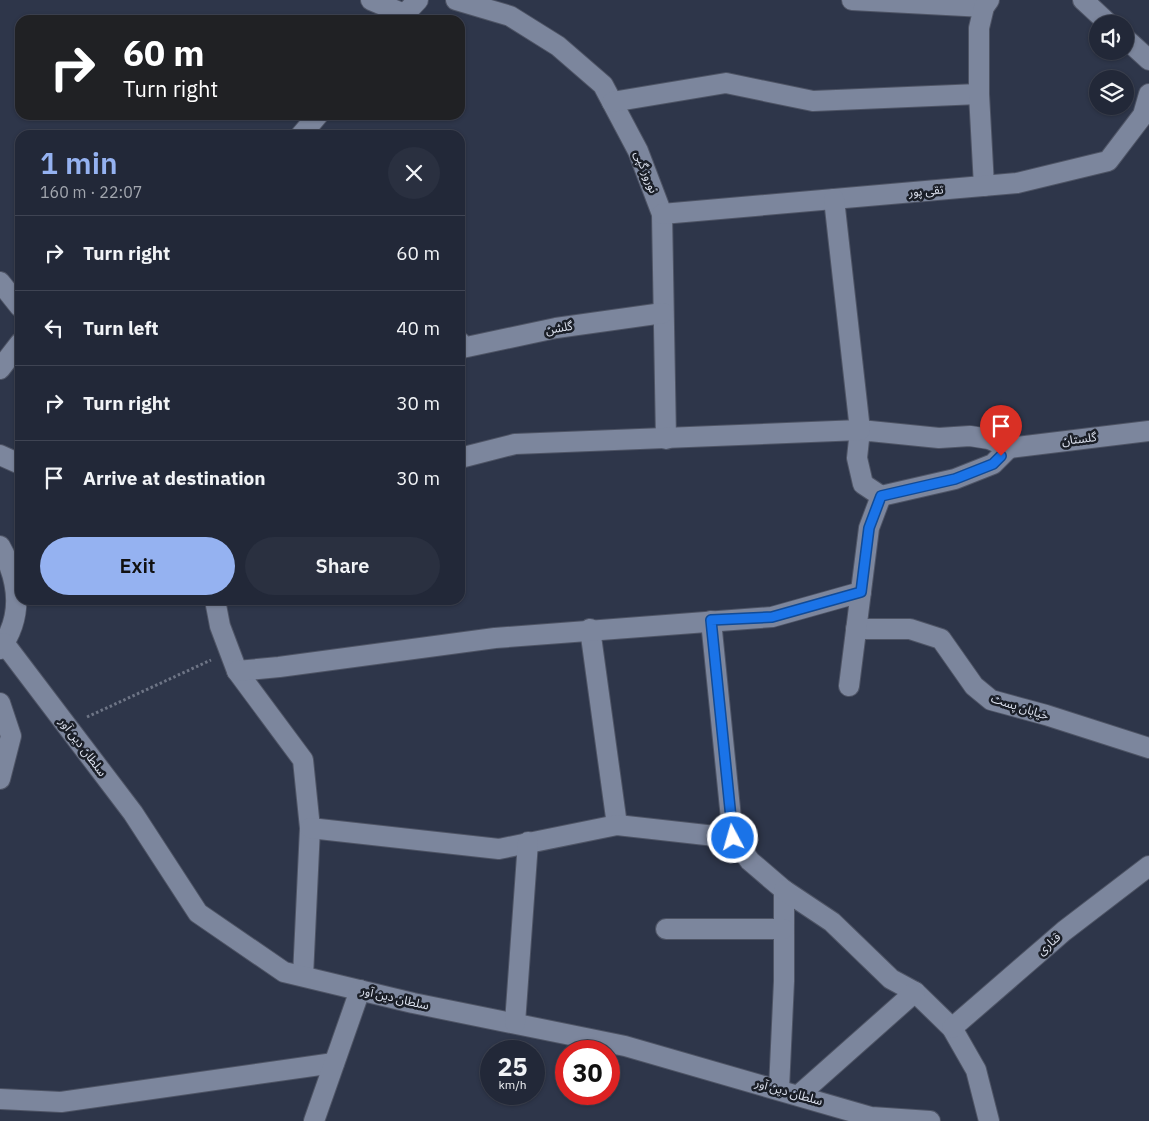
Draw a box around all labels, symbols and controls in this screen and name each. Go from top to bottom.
map controls [1089,15,1134,115]
button: sound [1089,15,1134,60]
text: 60 m [123,30,205,76]
icon: right [40,35,105,100]
button: layers [1089,70,1134,115]
text: Turn right [123,74,218,103]
text: 1 min [40,143,118,182]
button: close [388,147,440,199]
street label: نوروز گپی [630,149,662,196]
street label: تقی پور [907,181,945,201]
text: 160 m · 22:07 [40,182,142,202]
icon: right [40,239,68,267]
text: Turn right [83,241,170,265]
text: 60 m [396,241,440,265]
icon: left [40,314,68,342]
text: Turn left [83,316,159,340]
text: 40 m [396,316,440,340]
street label: گلشن [544,318,575,337]
icon: right [40,389,68,417]
text: Turn right [83,391,170,415]
text: 30 m [396,391,440,415]
pin [980,405,1022,456]
icon: arrive [987,412,1015,440]
street label: گلستان [1061,429,1098,448]
icon: arrive [40,464,68,492]
text: Arrive at destination [83,466,266,490]
text: 30 m [396,466,440,490]
button: Exit [40,537,235,595]
button: Share [245,537,440,595]
street label: خیابان پست [989,690,1051,724]
street label: سلطان دین آور [56,714,110,779]
position arrow [706,811,758,863]
street label: قناری [1034,929,1064,958]
street label: سلطان دین آور [359,982,431,1013]
speed limit sign: 30 [555,1040,620,1105]
text: 25 [497,1050,528,1083]
street label: سلطان دین آور [753,1074,825,1108]
text: km/h [498,1077,527,1092]

